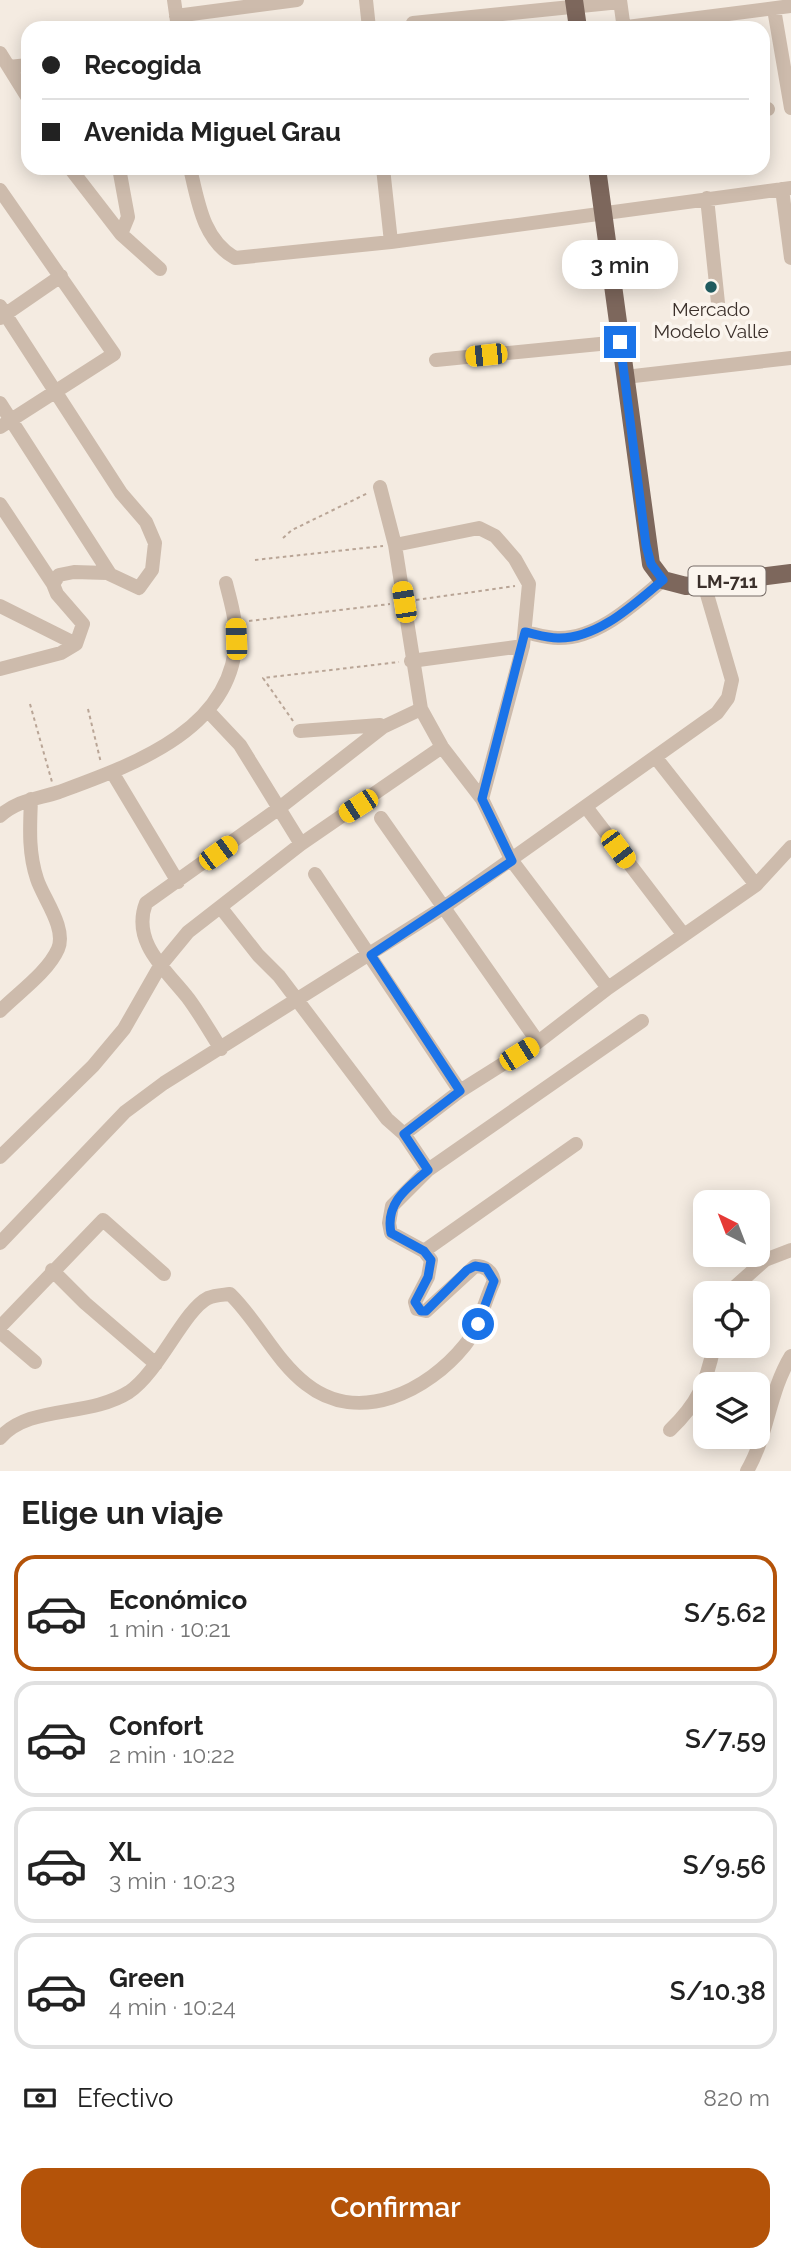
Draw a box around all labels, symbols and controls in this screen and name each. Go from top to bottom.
text: Recogida [84,50,202,80]
text: Avenida Miguel Grau [84,117,341,147]
callout: 3 min [562,240,678,290]
text: 3 min [591,251,649,278]
marker: Mercado Modelo Valle [703,279,719,295]
place label: Mercado Modelo Valle [653,298,769,342]
route end [604,326,636,358]
car [465,342,508,368]
road number: LM-711 [688,566,766,596]
car [391,580,418,624]
car [225,618,248,660]
car [335,786,382,826]
car [597,826,640,872]
car [195,832,242,874]
car [496,1034,543,1074]
north arrow [693,1190,770,1267]
map controls [693,1190,770,1449]
button: locate [693,1281,770,1358]
route start [462,1308,494,1340]
button: layers [693,1372,770,1449]
text: Elige un viaje [21,1494,223,1531]
icon: car [25,1582,88,1645]
text: Económico [109,1585,247,1615]
text: S/5.62 [684,1598,766,1628]
text: 1 min · 10:21 [109,1615,230,1642]
icon: car [25,1708,88,1771]
text: Confort [109,1711,203,1741]
text: S/7.59 [685,1724,766,1754]
text: 2 min · 10:22 [109,1741,235,1768]
icon: car [25,1834,88,1897]
text: XL [109,1837,141,1867]
text: S/9.56 [683,1850,766,1880]
text: 3 min · 10:23 [109,1867,235,1894]
icon: car [25,1960,88,2023]
text: Green [109,1963,185,1993]
text: S/10.38 [670,1976,766,2006]
text: 4 min · 10:24 [109,1993,236,2020]
icon: cash [21,2079,59,2117]
text: Efectivo [77,2083,174,2113]
text: 820 m [703,2084,770,2111]
button: Confirmar [21,2168,770,2248]

